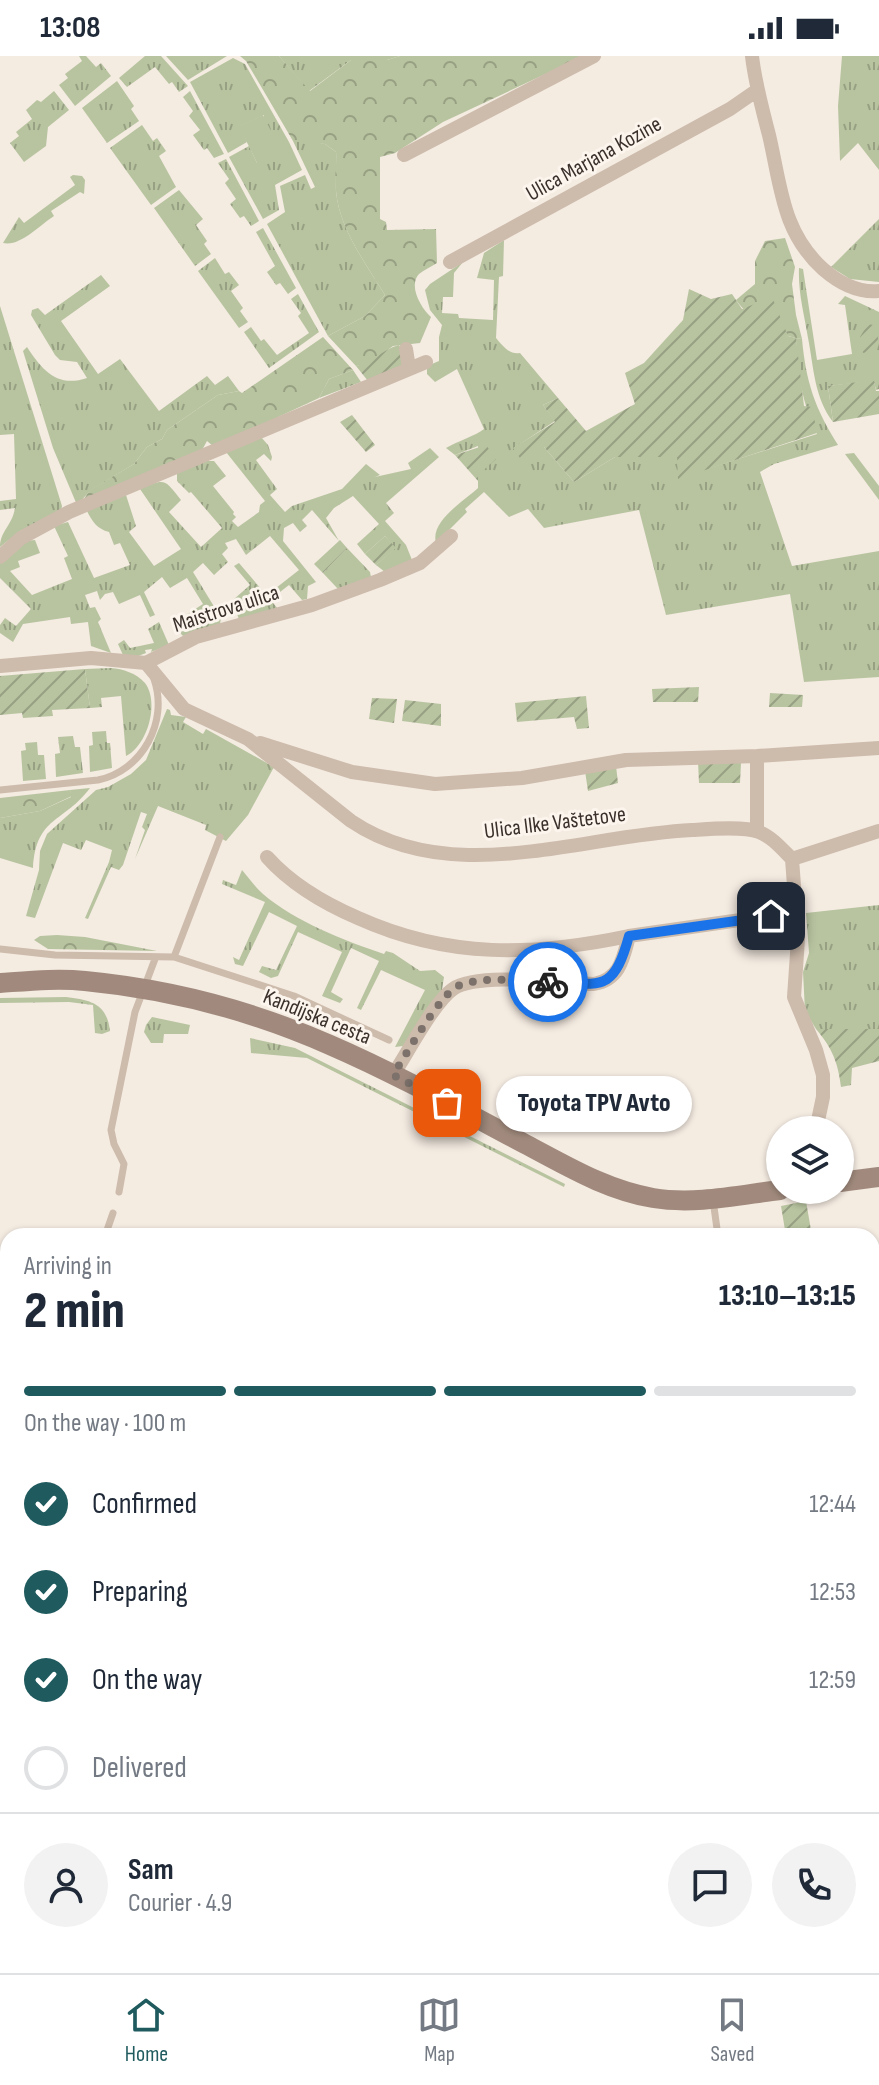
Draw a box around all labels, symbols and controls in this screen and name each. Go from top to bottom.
text: 13:08 [40,10,100,46]
street label: Ulica Marjana Kozine [522,111,666,207]
street label: Maistrova ulica [169,579,283,639]
street label: Ulica Ilke Vaštetove [483,801,627,845]
pin [737,882,805,950]
icon: home [749,894,793,938]
courier [508,942,588,1022]
icon: bike [526,960,570,1004]
street label: Kandijska cesta [259,983,375,1051]
pin [413,1069,481,1137]
callout: Toyota TPV Avto [495,1075,691,1131]
icon: bag [425,1081,469,1125]
text: Toyota TPV Avto [517,1088,671,1119]
map controls [766,1116,854,1204]
button: layers [766,1116,854,1204]
text: Arriving in [24,1251,112,1282]
text: 13:10–13:15 [719,1278,856,1314]
text: 2 min [24,1280,125,1343]
text: On the way · 100 m [24,1408,186,1439]
icon: check [24,1482,68,1526]
text: Confirmed [92,1486,197,1522]
text: 12:44 [809,1489,856,1520]
icon: check [24,1570,68,1614]
text: Preparing [92,1574,188,1610]
text: 12:53 [810,1577,856,1608]
icon: check [24,1658,68,1702]
text: On the way [92,1662,202,1698]
text: 12:59 [809,1665,856,1696]
text: Delivered [92,1750,187,1786]
button: person [24,1843,108,1927]
button: chat [668,1843,752,1927]
button: phone [772,1843,856,1927]
text: Sam [128,1852,174,1888]
text: Courier · 4.9 [128,1888,232,1919]
tab: Home [124,1993,168,2068]
tab: Map [417,1993,461,2068]
tab: Saved [710,1993,755,2068]

